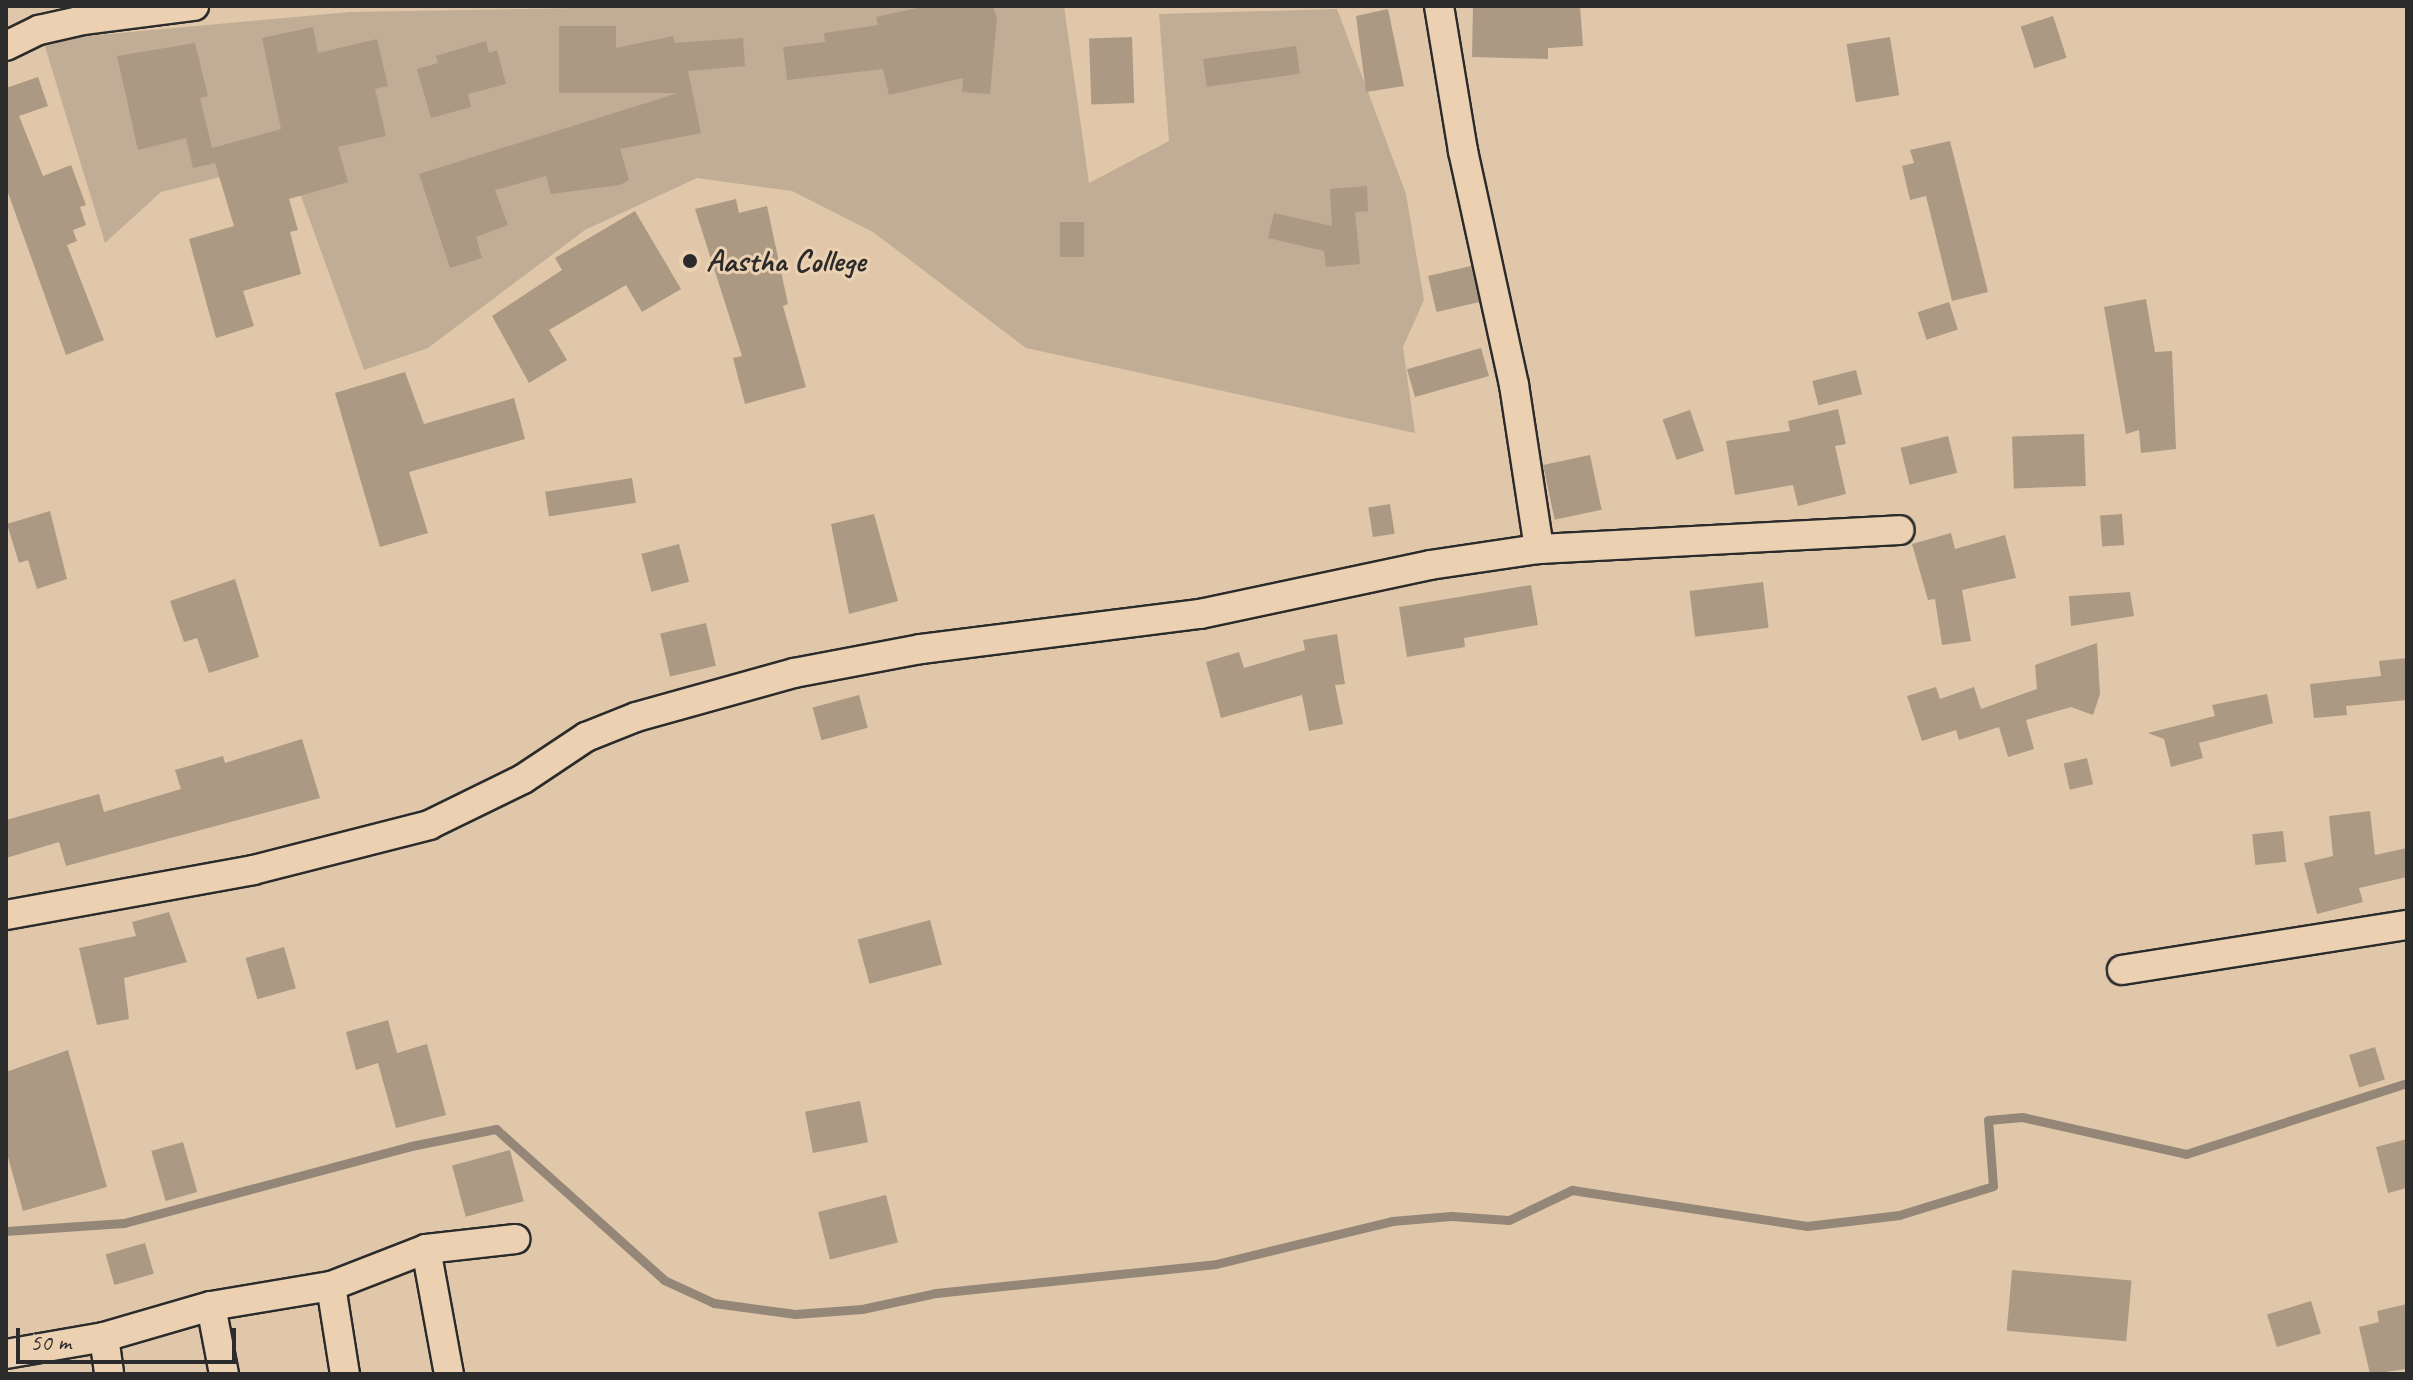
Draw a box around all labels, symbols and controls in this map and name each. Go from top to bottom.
place label: Aastha College [706,242,865,280]
marker: Aastha College [681,252,699,270]
scale bar [20,1312,240,1362]
text: 50 m [30,1327,71,1357]

